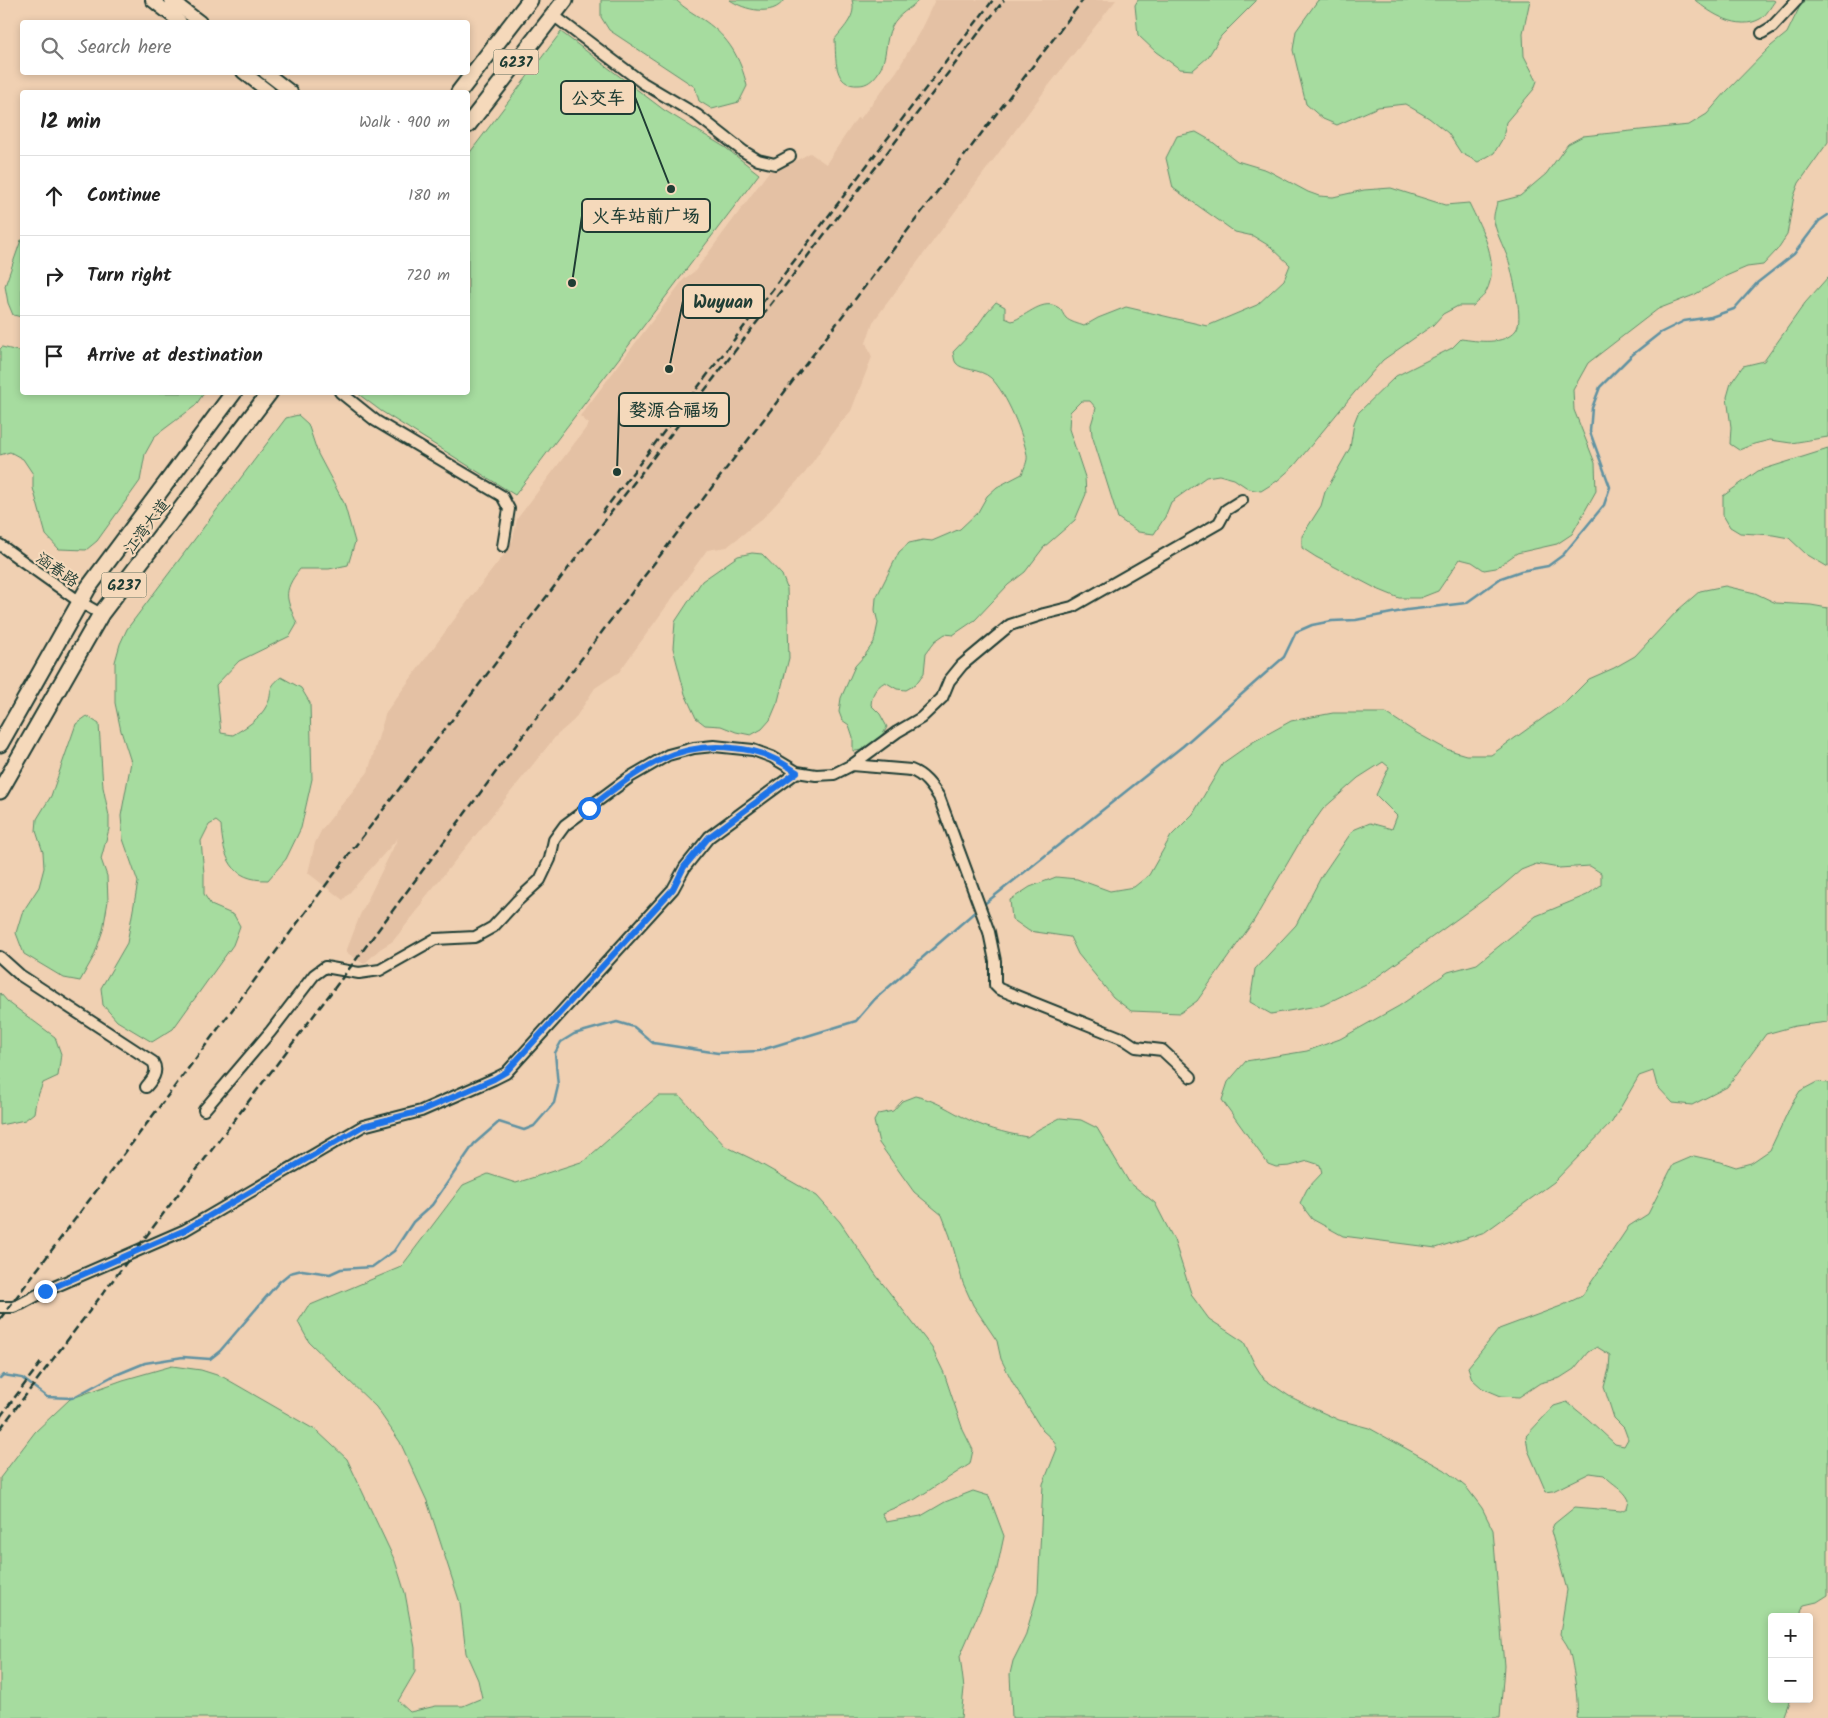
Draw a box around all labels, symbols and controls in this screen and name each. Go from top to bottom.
search box [20,20,470,75]
text: Search here [78,33,172,63]
icon: search [38,34,66,62]
road number: G237 [494,50,538,74]
callout: 公交车 [561,81,635,114]
text: 公交车 [571,85,625,114]
text: 12 min [40,106,101,139]
text: Walk · 900 m [359,110,450,135]
text: Continue [87,181,160,211]
icon: ahead [40,182,68,210]
text: 180 m [408,183,450,208]
callout: 火车站前广场 [582,199,710,232]
text: 火车站前广场 [592,203,700,232]
text: Turn right [87,261,172,291]
icon: right [40,262,68,290]
text: 720 m [406,263,450,288]
callout: Wuyuan [683,285,764,318]
text: Wuyuan [693,289,753,318]
text: Arrive at destination [87,341,263,371]
icon: arrive [40,342,68,370]
callout: 婺源合福场 [619,393,729,426]
text: 婺源合福场 [629,397,719,426]
street label: 江湾大道 [118,494,176,560]
street label: 涵春路 [30,546,84,594]
road number: G237 [102,572,146,598]
route start [578,797,601,820]
route end [34,1280,57,1303]
map controls [1768,1613,1813,1703]
button: + [1768,1613,1813,1658]
button: − [1768,1658,1813,1703]

